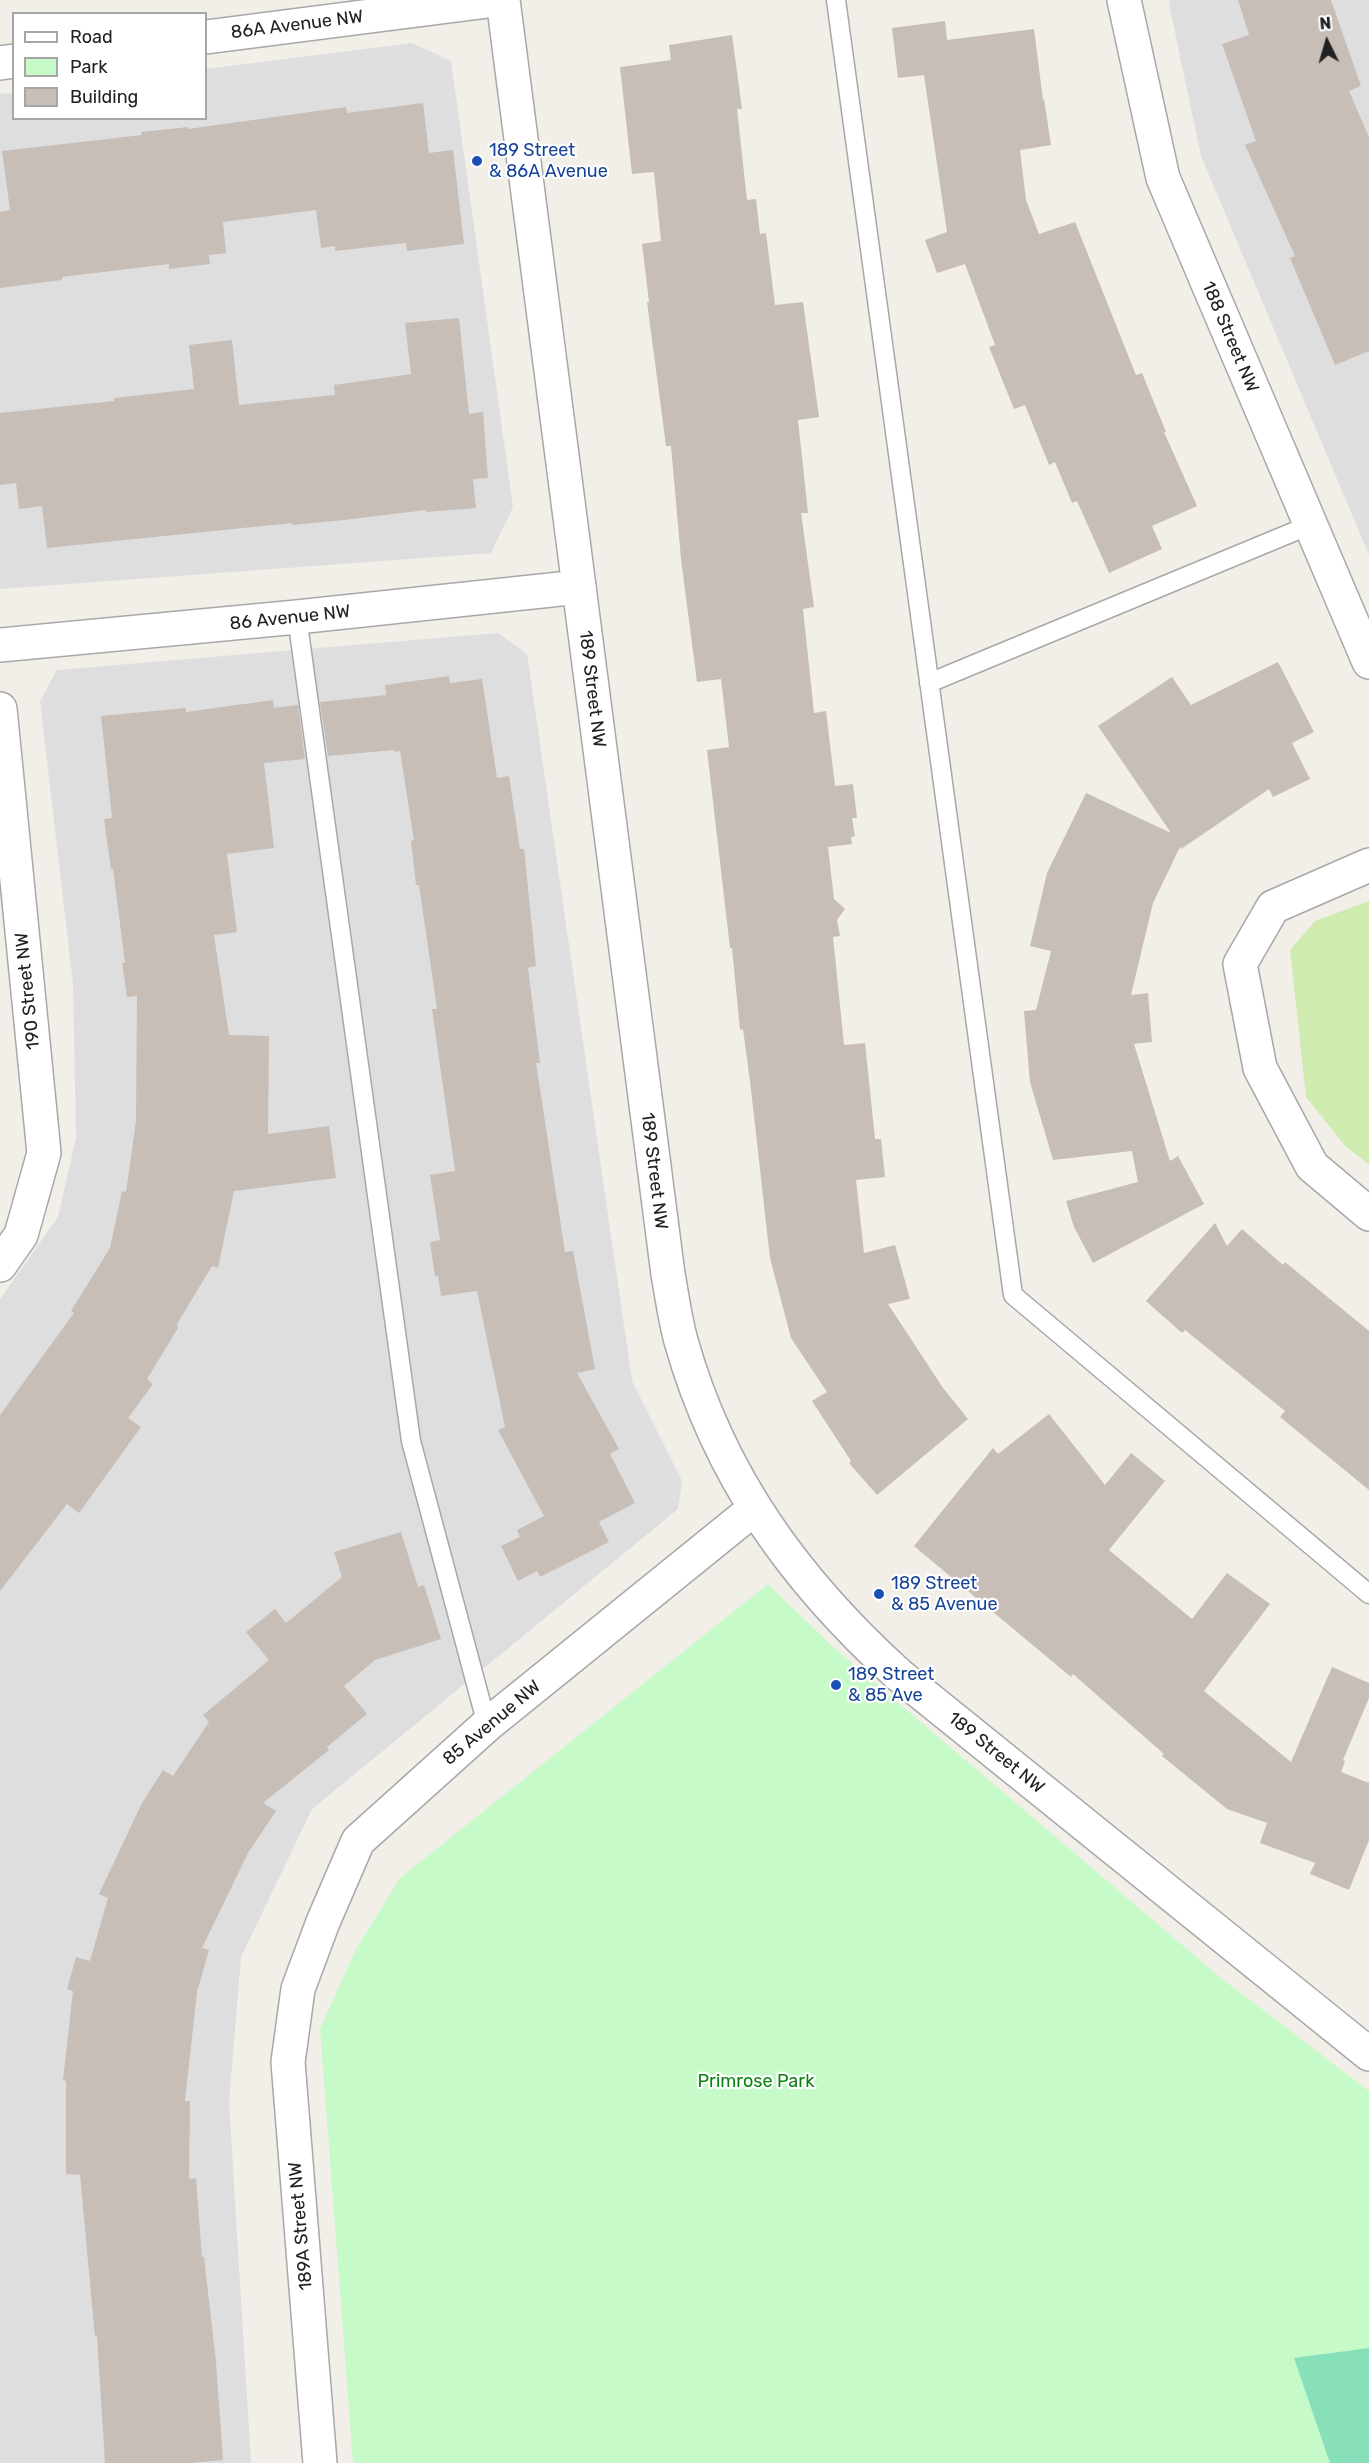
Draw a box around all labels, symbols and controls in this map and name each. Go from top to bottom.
street label: 86A Avenue NW [230,6,364,44]
legend [12,12,207,120]
north arrow [1297,12,1357,72]
text: N [1319,14,1332,34]
text: Road [70,26,113,48]
text: Park [70,56,107,78]
text: Building [70,86,138,108]
place label: 189 Street & 86A Avenue [489,140,608,182]
marker: 189 Street & 86A Avenue [470,154,484,168]
street label: 188 Street NW [1197,278,1263,396]
street label: 86 Avenue NW [229,601,351,635]
street label: 189 Street NW [574,629,610,749]
street label: 190 Street NW [11,931,45,1051]
street label: 189 Street NW [636,1111,672,1231]
place label: 189 Street & 85 Avenue [891,1573,997,1616]
marker: 189 Street & 85 Avenue [872,1587,886,1601]
place label: 189 Street & 85 Ave [848,1664,934,1706]
street label: 85 Avenue NW [439,1676,545,1770]
marker: 189 Street & 85 Ave [829,1678,843,1692]
street label: 189 Street NW [944,1708,1048,1798]
park label: Primrose Park [698,2071,814,2093]
street label: 189A Street NW [285,2161,317,2291]

